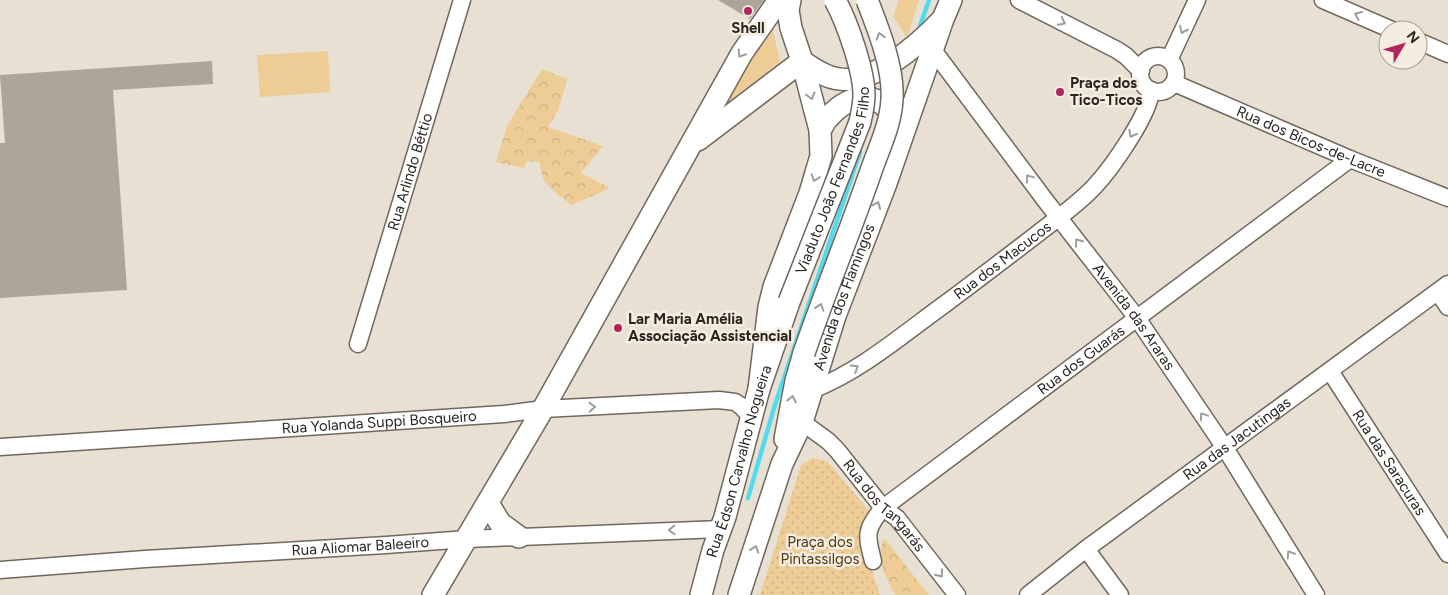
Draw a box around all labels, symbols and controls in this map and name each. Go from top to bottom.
marker: Shell [742,5,754,17]
one-way arrow [1354,11,1363,22]
one-way arrow [1057,16,1066,26]
place label: Shell [731,19,765,37]
north arrow [1378,20,1428,70]
one-way arrow [1178,25,1189,34]
text: N [1403,28,1423,47]
one-way arrow [875,32,885,41]
one-way arrow [738,49,748,58]
place label: Praça dos Tico-Ticos [1070,74,1142,109]
street label: Viaduto João Fernandes Filho [792,86,873,277]
marker: Praça dos Tico-Ticos [1054,86,1066,98]
one-way arrow [805,91,816,100]
street label: Rua dos Bicos-de-Lacre [1234,102,1388,181]
street label: Rua Arlindo Béttio [384,111,436,233]
one-way arrow [1128,129,1138,138]
one-way arrow [811,173,821,181]
one-way arrow [1026,175,1035,184]
one-way arrow [871,201,882,210]
street label: Rua dos Macucos [950,218,1055,303]
street label: Avenida dos Flamingos [810,222,878,373]
one-way arrow [1075,238,1084,248]
street label: Avenida das Araras [1089,260,1179,374]
one-way arrow [814,303,824,312]
place label: Lar Maria Amélia Associação Assistencial [628,310,792,345]
marker: Lar Maria Amélia Associação Assistencial [612,322,624,334]
street label: Rua dos Guarás [1034,322,1128,398]
street label: Rua Édson Carvalho Nogueira [702,363,776,559]
one-way arrow [849,365,859,374]
street label: Rua das Jacutingas [1179,393,1294,484]
one-way arrow [787,394,797,403]
one-way arrow [588,401,596,412]
street label: Rua das Saracuras [1348,406,1430,519]
street label: Rua Yolanda Suppi Bosqueiro [281,407,478,438]
one-way arrow [1200,412,1210,421]
street label: Rua dos Tangarás [839,456,929,555]
one-way arrow [668,525,676,536]
street label: Rua Aliomar Baleeiro [291,533,430,559]
park label: Praça dos Pintassilgos [780,533,860,568]
one-way arrow [749,545,759,554]
one-way arrow [1287,550,1297,559]
one-way arrow [935,568,944,577]

